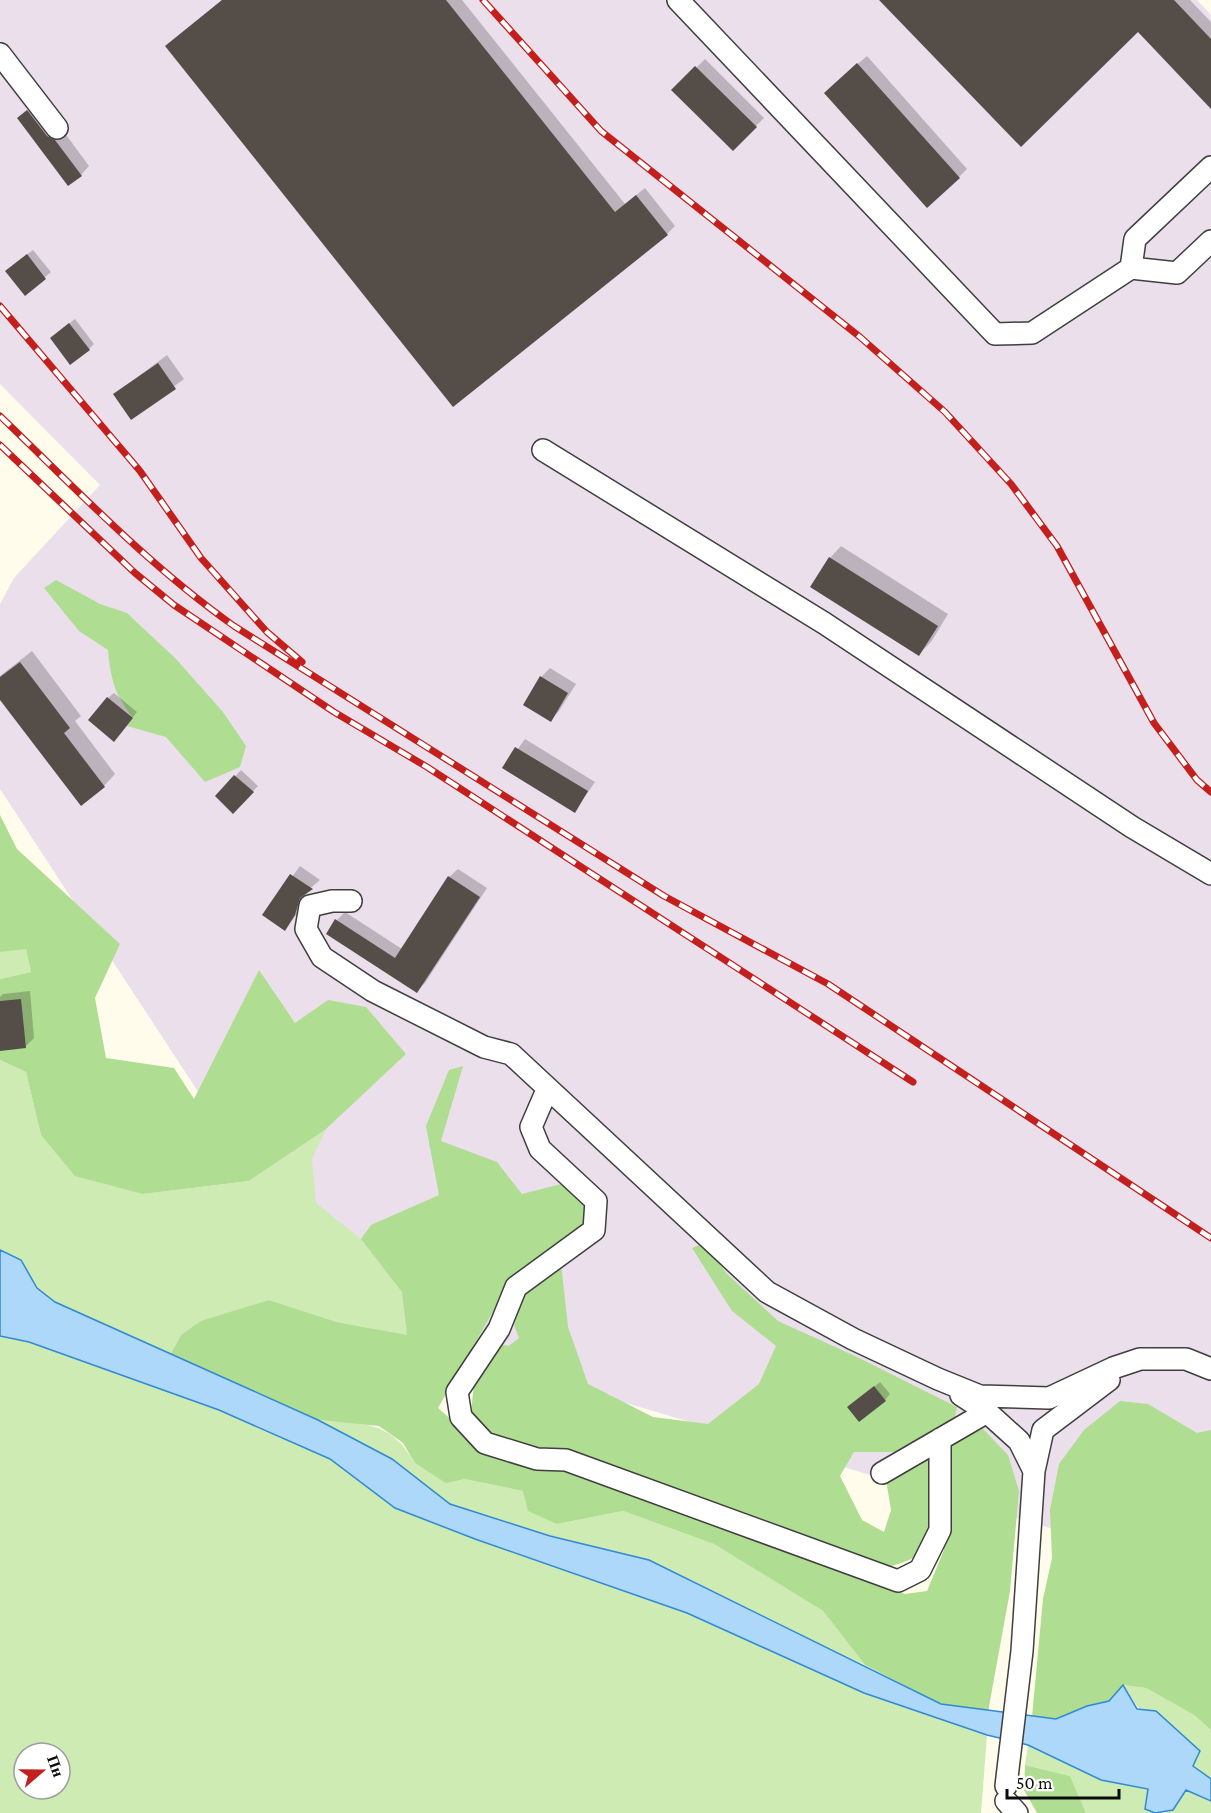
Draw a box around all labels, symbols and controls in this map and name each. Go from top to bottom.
north arrow [12,1741,72,1801]
text: Пн [44,1753,67,1779]
scale bar [1007,1762,1120,1800]
text: 50 m [1016,1773,1053,1793]

